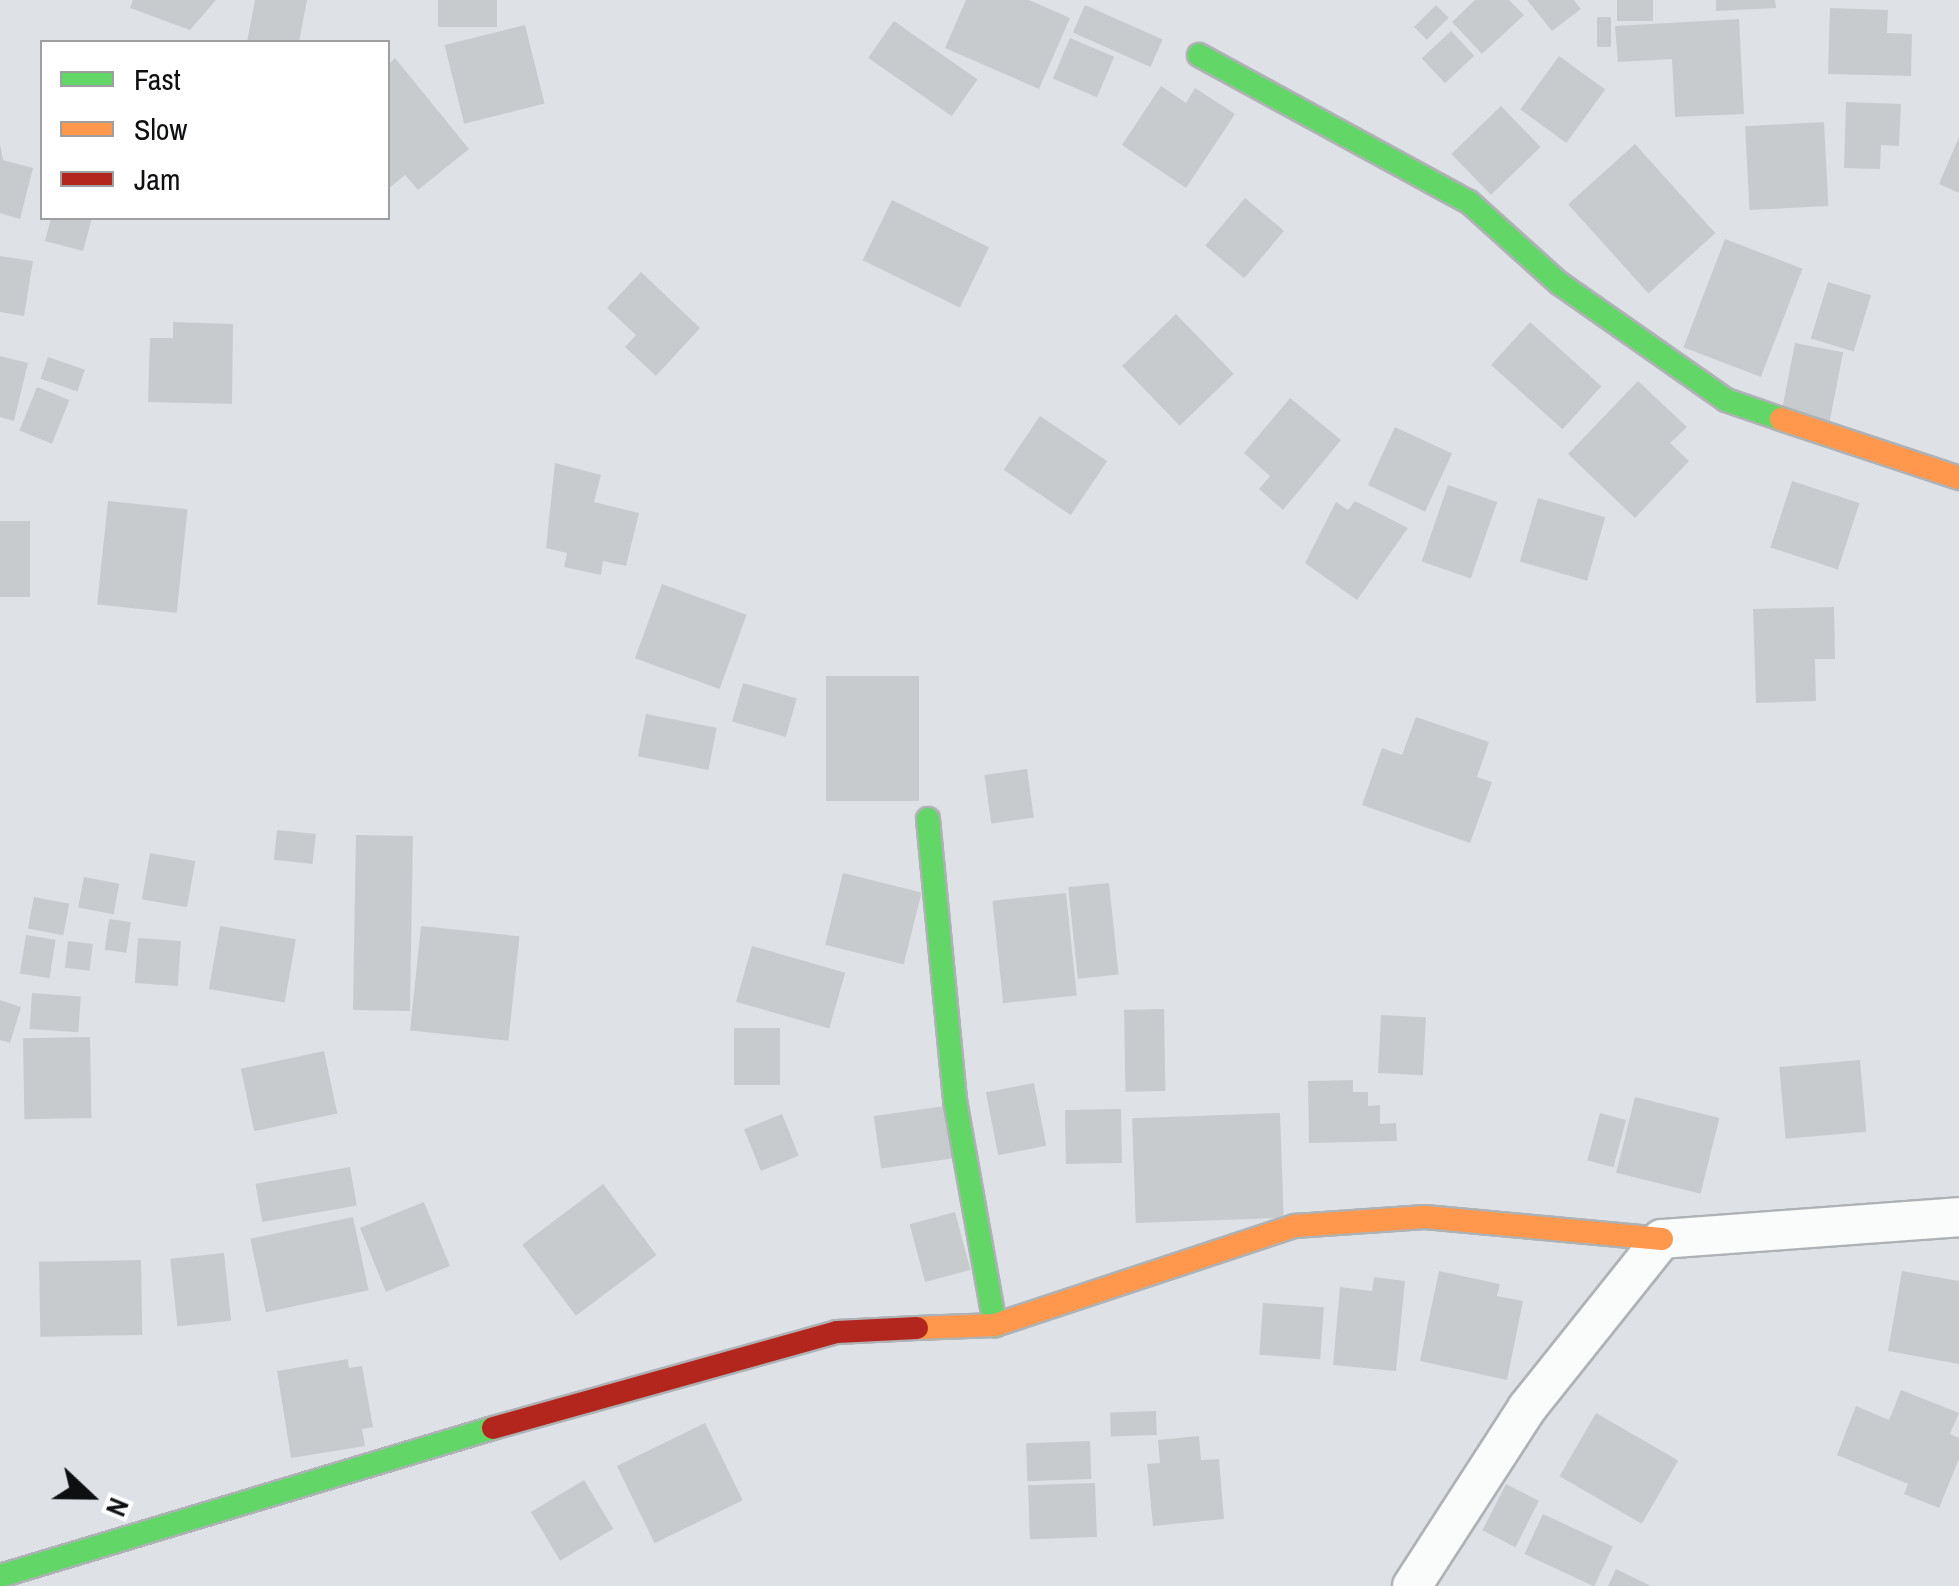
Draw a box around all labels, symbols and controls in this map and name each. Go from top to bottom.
legend [40,40,390,220]
text: Fast [134,59,181,99]
text: Slow [134,109,187,149]
text: Jam [134,159,180,199]
north arrow [40,1446,140,1546]
text: N [97,1492,139,1522]

